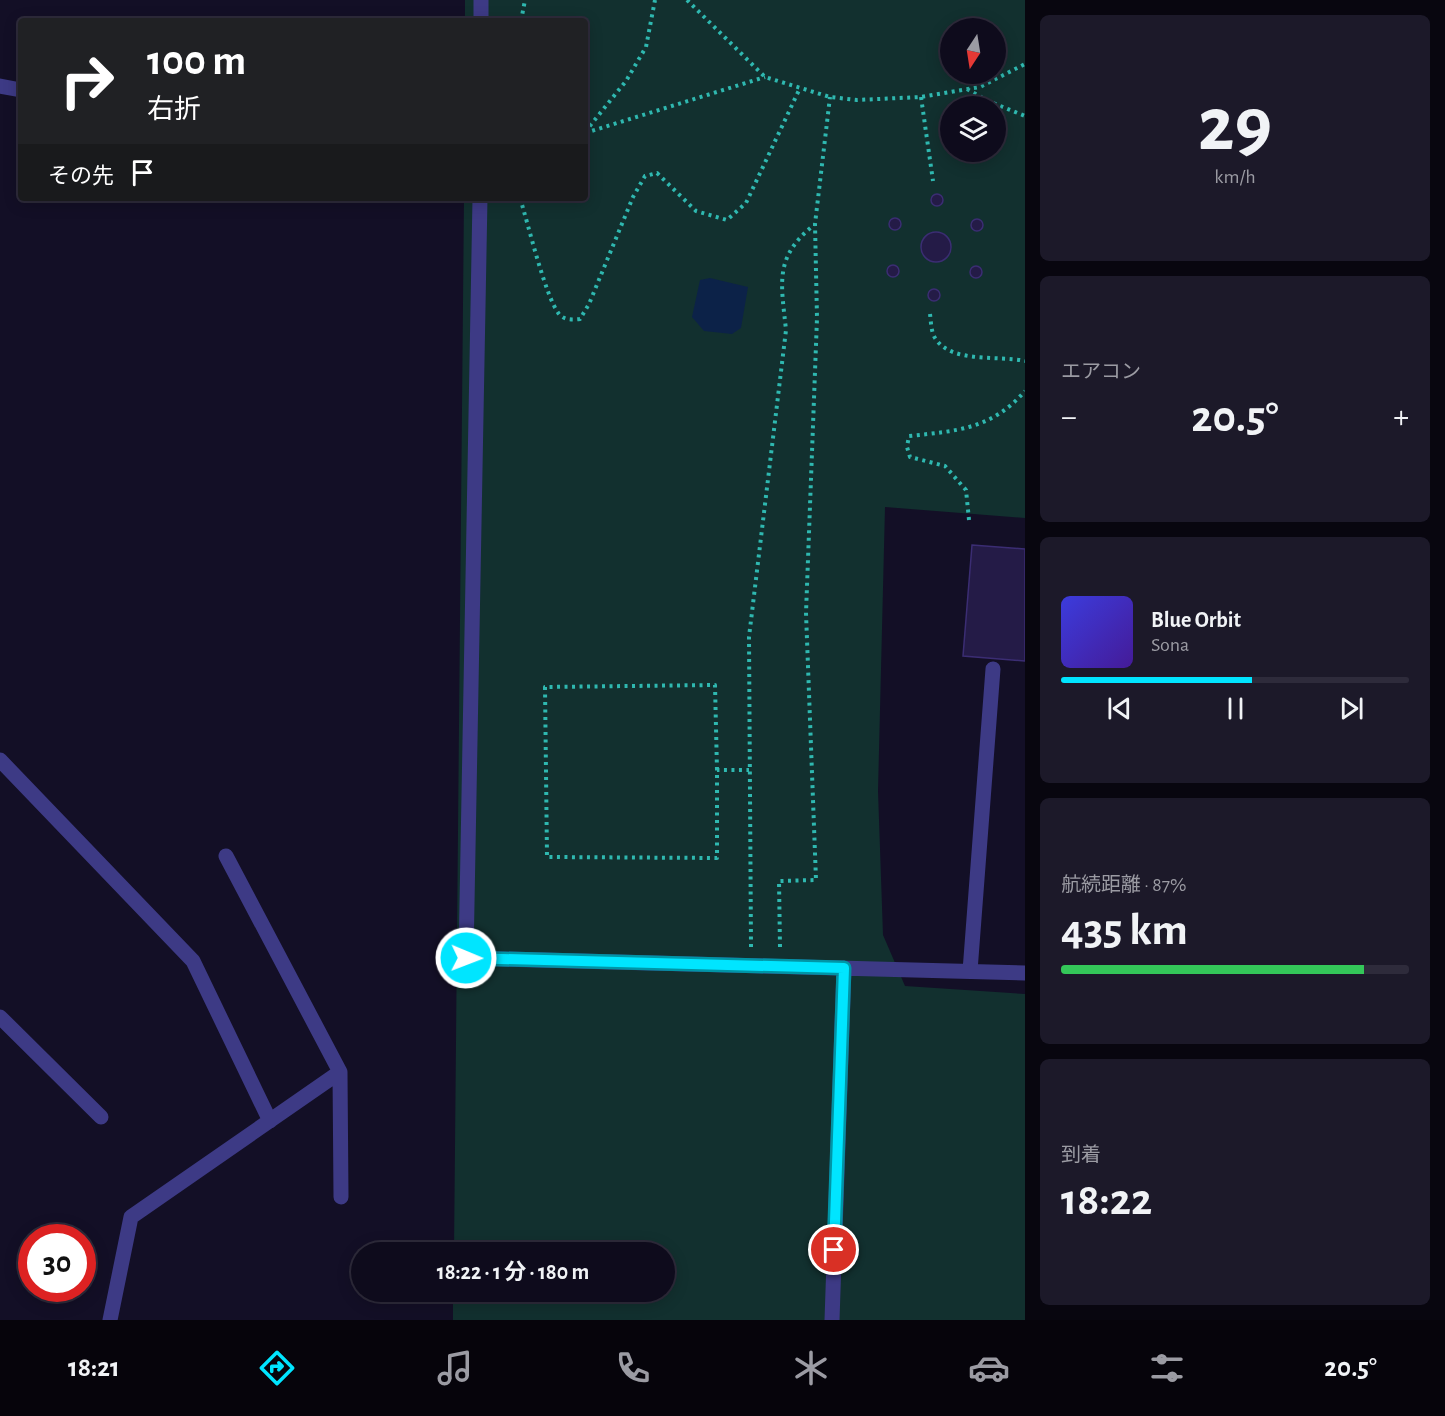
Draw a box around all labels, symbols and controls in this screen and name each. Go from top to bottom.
north arrow [940,18,1006,84]
map controls [940,18,1006,162]
text: 100 m [147,40,246,82]
icon: right [48,42,126,120]
text: 29 [1198,87,1272,165]
text: 右折 [147,96,201,123]
button: layers [940,96,1006,162]
icon: arrive [126,156,159,189]
text: その先 [48,165,114,187]
text: km/h [1214,167,1256,187]
text: エアコン [1061,362,1141,382]
text: 20.5° [1191,395,1279,440]
text: − [1061,401,1077,434]
text: + [1393,401,1409,434]
text: Blue Orbit [1151,609,1241,631]
text: Sona [1151,635,1189,655]
icon: previous [1103,692,1136,725]
icon: pause [1219,692,1252,725]
icon: next [1335,692,1368,725]
text: 航続距離 · 87% [1061,875,1186,895]
text: 435 km [1061,908,1188,953]
position arrow [434,926,498,990]
text: 到着 [1061,1145,1101,1165]
text: 18:22 [1061,1178,1152,1223]
speed limit sign: 30 [18,1224,96,1302]
pin [808,1224,859,1275]
icon: arrive [817,1233,850,1266]
text: 18:22 · 1 分 · 180 m [437,1261,589,1283]
icon: directions [256,1347,298,1389]
icon: music [434,1347,476,1389]
icon: phone [612,1347,654,1389]
icon: climate [790,1347,832,1389]
icon: car [968,1347,1010,1389]
icon: filters [1146,1347,1188,1389]
text: 18:21 [68,1354,120,1381]
text: 20.5° [1324,1354,1377,1381]

